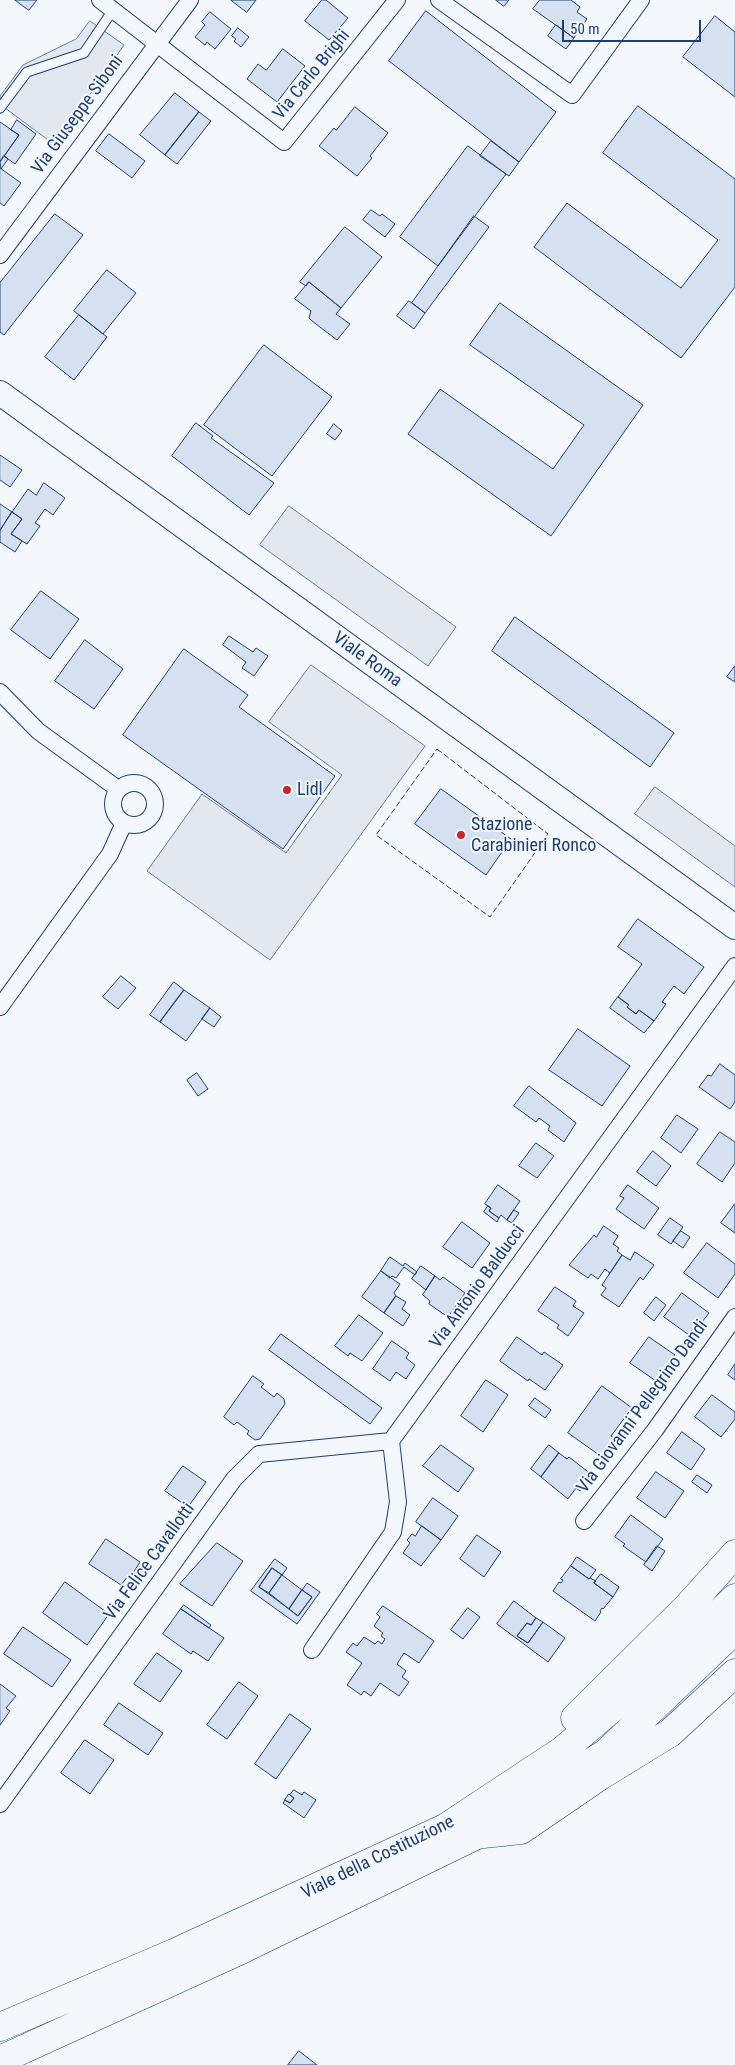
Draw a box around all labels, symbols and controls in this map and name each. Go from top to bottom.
scale bar [565,10,704,42]
text: 50 m [570,20,600,38]
street label: Via Carlo Brighi [269,26,355,124]
street label: Via Giuseppe Siboni [28,51,128,179]
street label: Viale Roma [328,628,406,692]
place label: Lidl [297,779,323,801]
marker: Lidl [281,784,293,796]
place label: Stazione Carabinieri Ronco [471,814,596,856]
marker: Stazione Carabinieri Ronco [455,829,467,841]
street label: Via Antonio Balducci [426,1221,530,1353]
street label: Via Giovanni Pellegrino Dandi [573,1316,713,1498]
street label: Via Felice Cavallotti [100,1499,200,1625]
street label: Viale della Costituzione [298,1812,458,1904]

